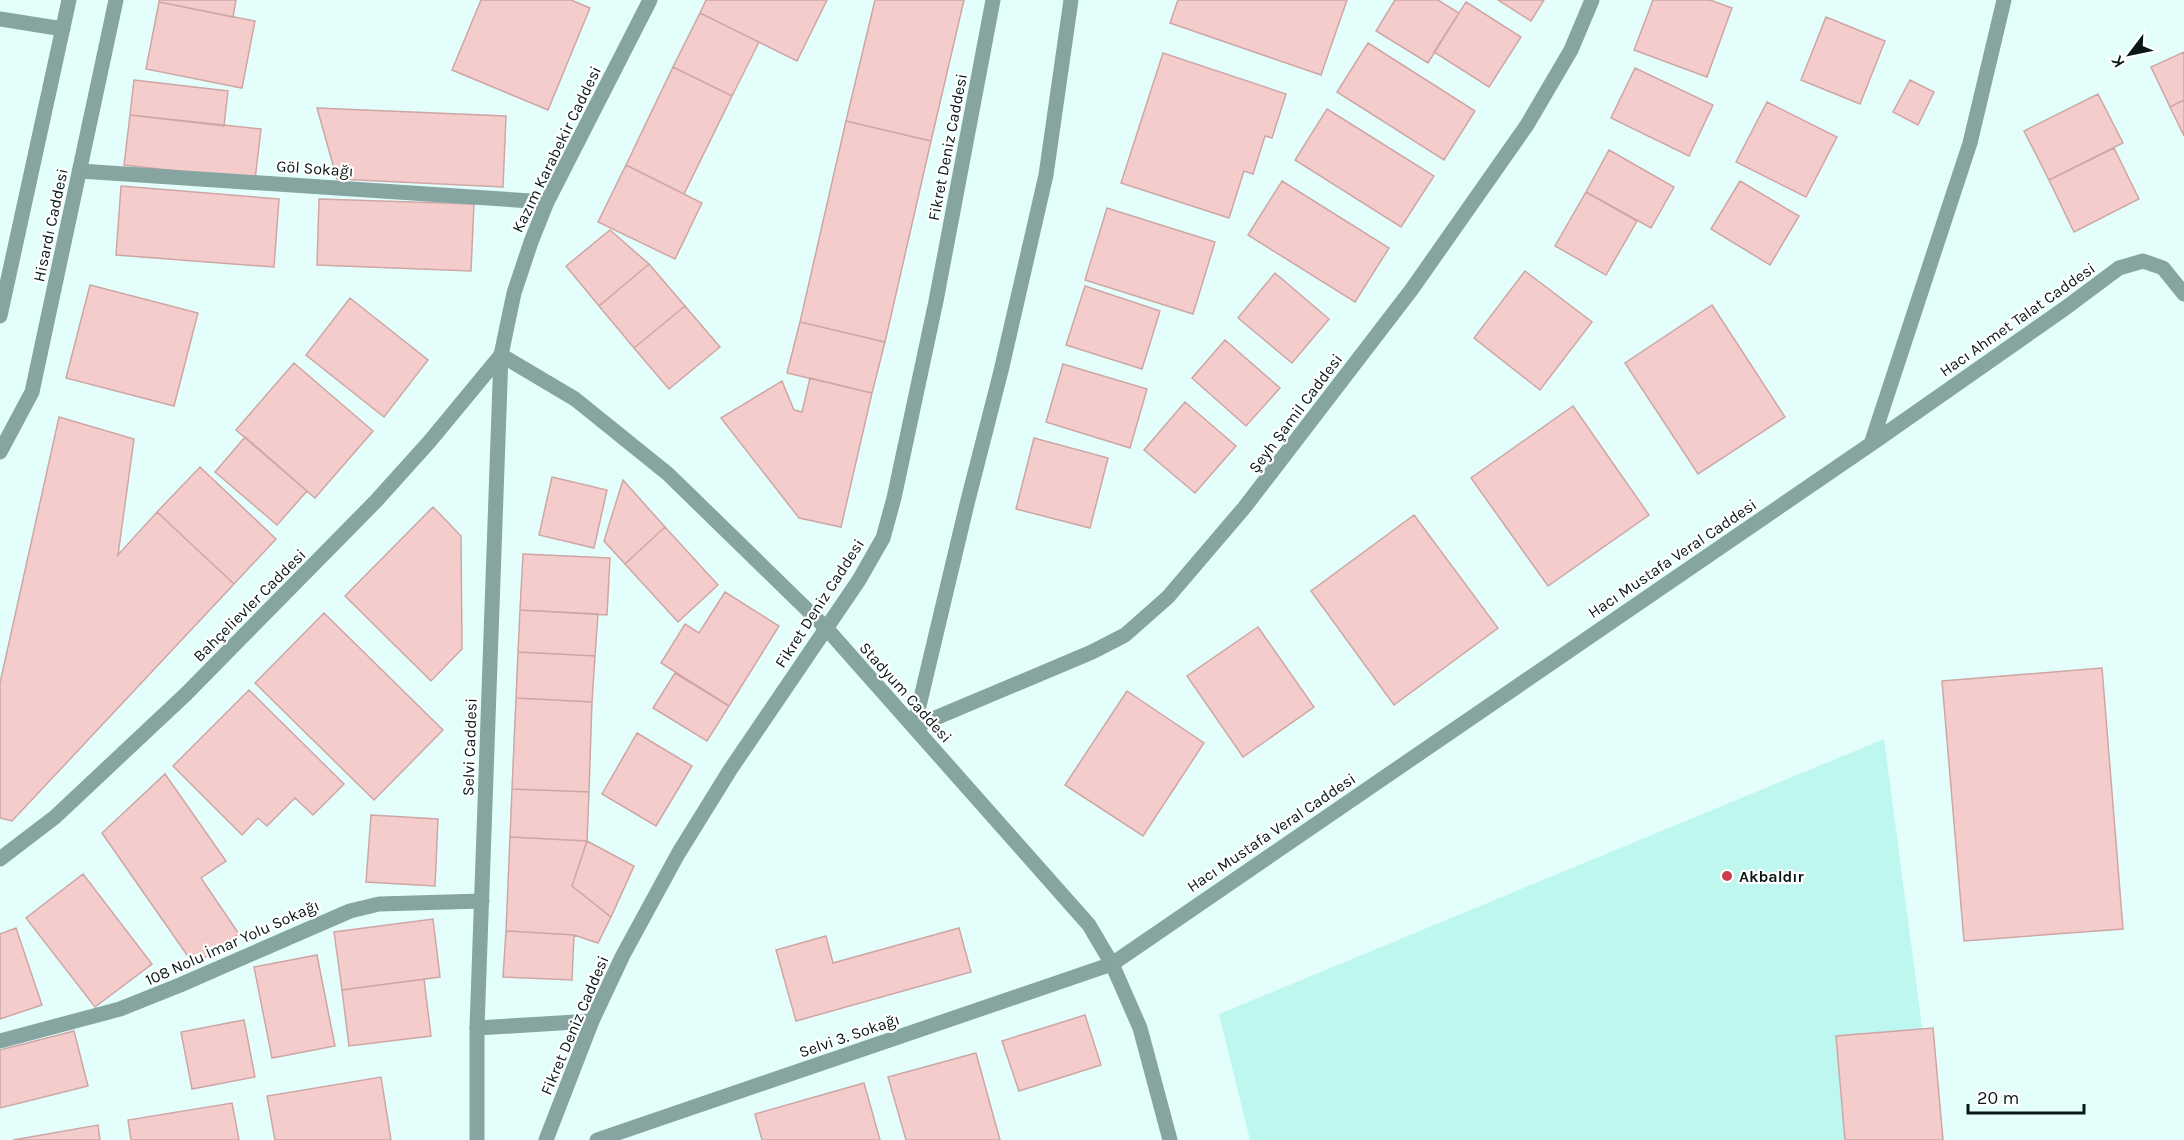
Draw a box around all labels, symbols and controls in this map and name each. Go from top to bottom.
north arrow [2100,24,2160,84]
text: K [2107,52,2129,71]
street label: Kazım Karabekir Caddesi [508,63,605,236]
street label: Fikret Deniz Caddesi [924,72,971,222]
street label: Göl Sokağı [276,156,354,181]
street label: Hisardı Caddesi [29,167,72,284]
street label: Hacı Ahmet Talat Caddesi [1936,258,2099,380]
street label: Şeyh Şamil Caddesi [1244,350,1346,477]
street label: Hacı Mustafa Veral Caddesi [1584,495,1760,622]
street label: Fikret Deniz Caddesi [771,535,868,671]
street label: Bahçelievler Caddesi [189,545,310,666]
street label: Stadyum Caddesi [855,638,956,747]
street label: Selvi Caddesi [458,698,481,796]
street label: Hacı Mustafa Veral Caddesi [1183,769,1359,896]
place label: Akbaldır [1739,867,1805,886]
marker: Akbaldır [1720,869,1734,883]
street label: 108 Nolu İmar Yolu Sokağı [142,895,322,989]
street label: Fikret Deniz Caddesi [536,953,612,1098]
street label: Selvi 3. Sokağı [796,1009,902,1062]
scale bar [1968,1077,2084,1115]
text: 20 m [1977,1087,2019,1109]

